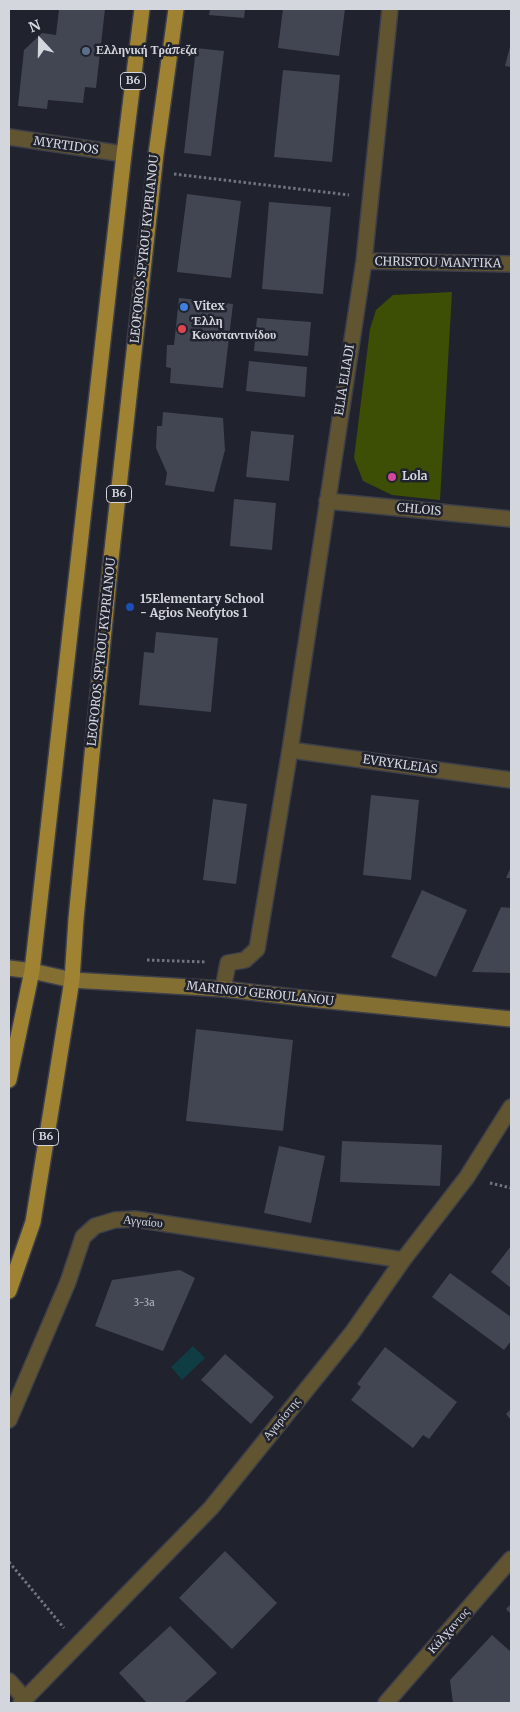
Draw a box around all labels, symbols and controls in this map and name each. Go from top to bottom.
north arrow [15,15,65,65]
text: N [26,16,43,36]
place label: Ελληνική Τράπεζα [96,44,197,58]
marker: Ελληνική Τράπεζα [80,45,92,57]
road number: B6 [120,72,146,90]
street label: MYRTIDOS [32,134,100,158]
street label: LEOFOROS SPYROU KYPRIANOU [128,154,162,344]
street label: CHRISTOU MANTIKA [375,255,501,271]
place label: Vitex [194,300,225,314]
marker: Vitex [178,301,190,313]
place label: Έλλη Κωνσταντινίδου [192,315,276,343]
marker: Έλλη Κωνσταντινίδου [176,323,188,335]
street label: ELIA ELIADI [332,343,358,417]
place label: Lola [402,470,427,484]
marker: Lola [386,471,398,483]
road number: B6 [106,486,132,502]
street label: CHLOIS [396,501,442,519]
street label: LEOFOROS SPYROU KYPRIANOU [85,557,119,747]
place label: 15Elementary School - Agios Neofytos 1 [140,593,264,621]
marker: 15Elementary School - Agios Neofytos 1 [124,601,136,613]
street label: EVRYKLEIAS [362,753,438,777]
street label: MARINOU GEROULANOU [186,979,334,1009]
road number: B6 [34,1128,58,1146]
street label: Αγγαίου [122,1213,164,1231]
house number: 3-3a [133,1297,155,1309]
street label: Αγαρίστης [260,1395,304,1443]
street label: Κάλχαντος [425,1605,473,1657]

